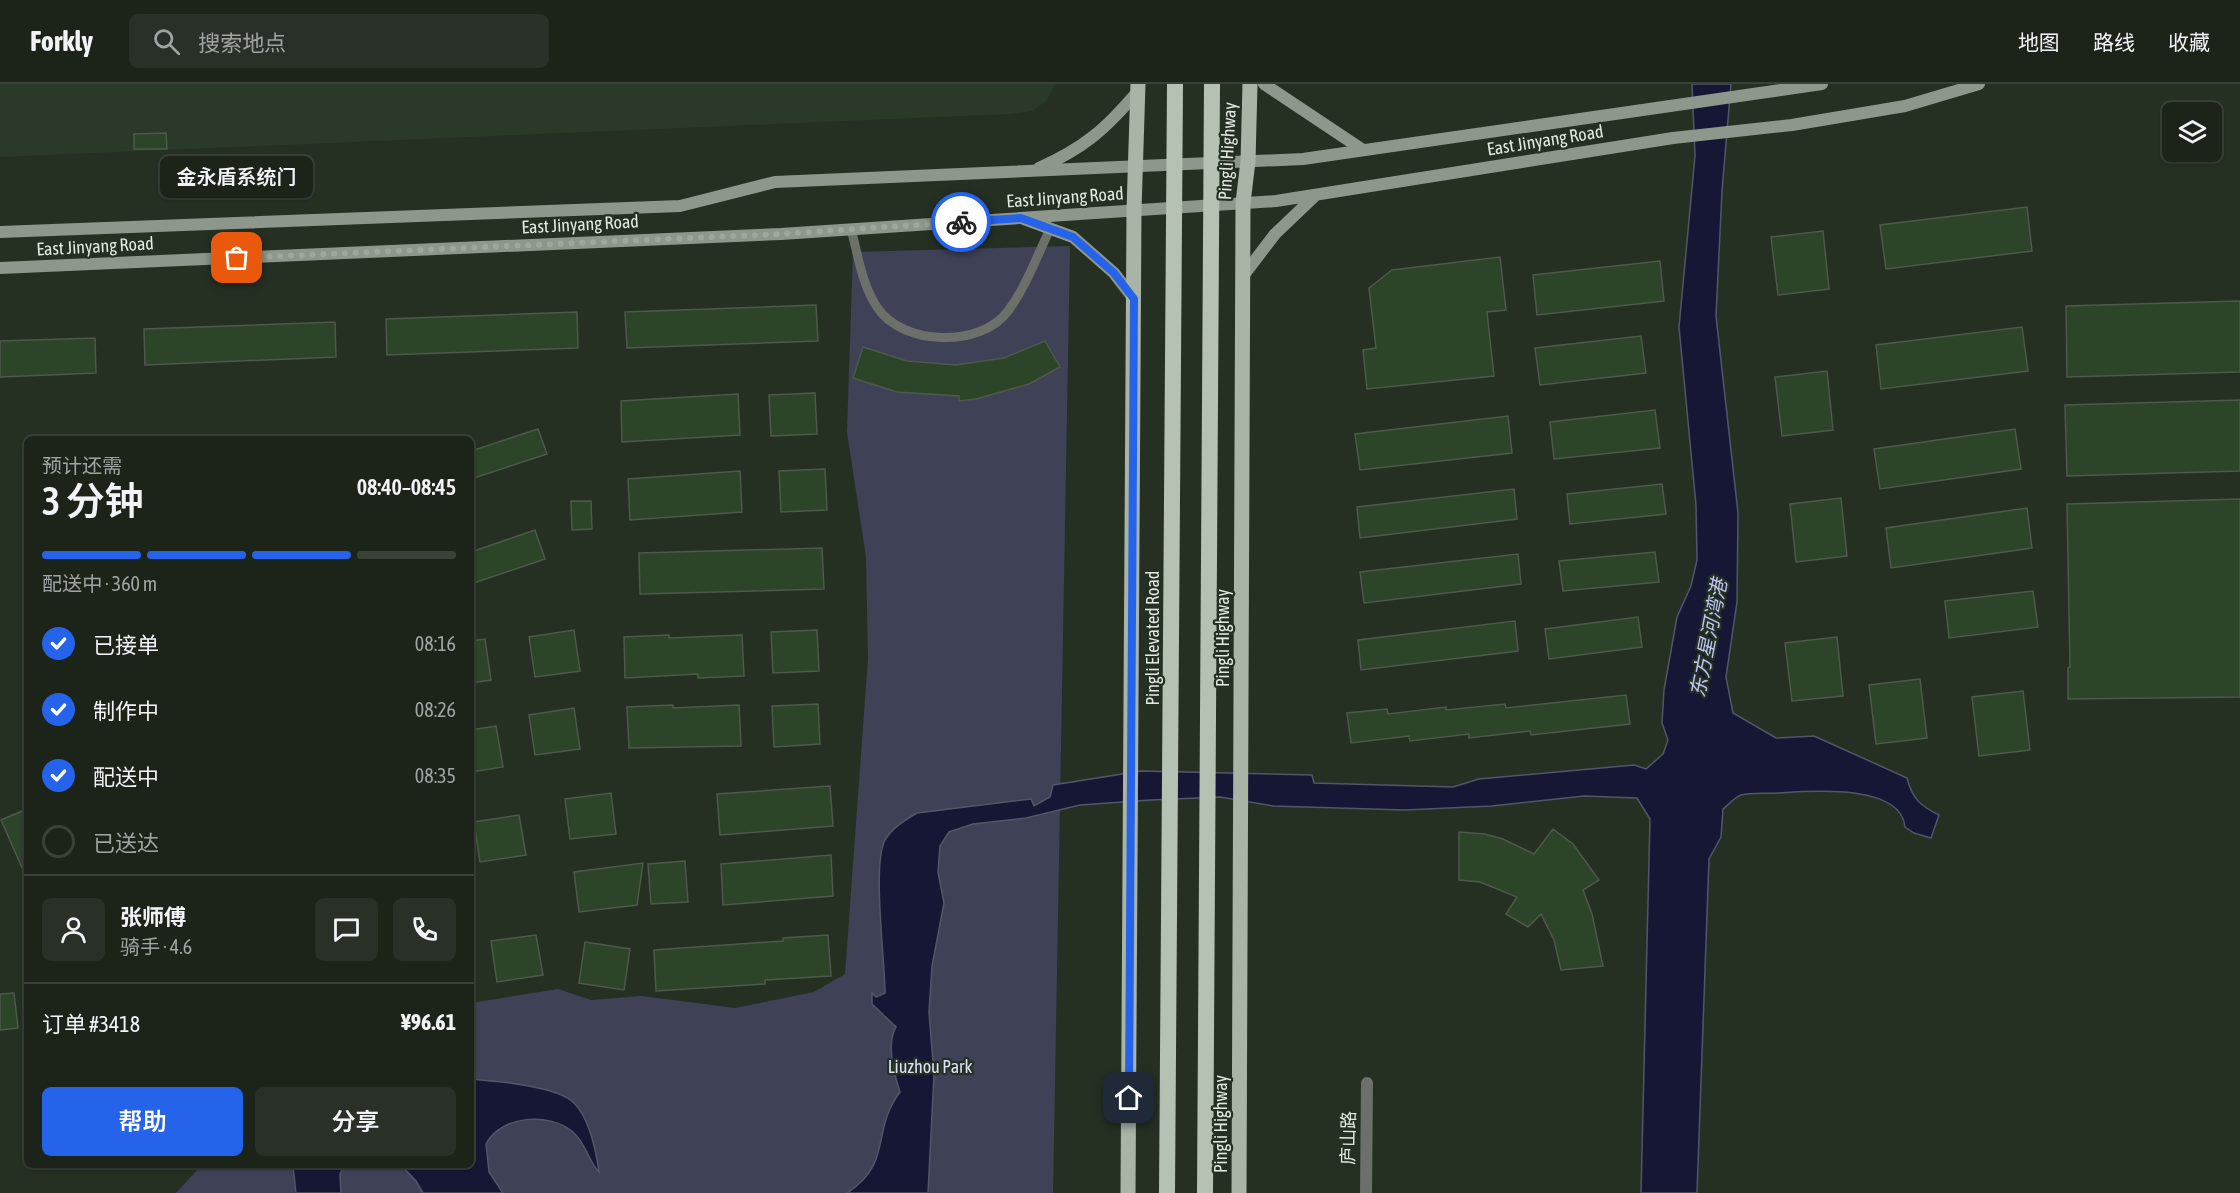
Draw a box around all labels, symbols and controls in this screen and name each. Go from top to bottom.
search box [129,14,549,68]
text: Forkly [30,25,93,57]
icon: search [150,25,183,58]
text: 搜索地点 [198,30,286,56]
text: 地图 [2018,30,2060,54]
text: 路线 [2093,30,2135,54]
text: 收藏 [2168,30,2210,54]
street label: Pingli Highway [1214,102,1240,200]
map controls [2162,102,2222,162]
button: layers [2162,102,2222,162]
street label: East Jinyang Road [1485,120,1605,160]
callout: 金永盾系统门 [160,156,314,198]
text: 金永盾系统门 [177,165,297,188]
street label: East Jinyang Road [1006,182,1124,212]
courier [931,192,991,252]
icon: bike [945,206,978,239]
street label: East Jinyang Road [521,210,639,238]
street label: East Jinyang Road [36,232,154,260]
pin [211,232,262,283]
icon: bag [220,241,253,274]
text: 预计还需 [42,454,122,477]
text: 08:40–08:45 [357,474,456,500]
text: 3 分钟 [42,479,144,523]
street label: Pingli Elevated Road [1142,571,1163,705]
text: 配送中 · 360 m [42,572,157,595]
water label: 东方星河湾港 [1685,574,1731,699]
street label: Pingli Highway [1212,589,1233,687]
icon: check [42,627,75,660]
text: 已接单 [93,632,159,658]
text: 08:16 [415,632,456,655]
icon: check [42,693,75,726]
text: 制作中 [93,698,159,724]
text: 08:26 [415,698,456,721]
icon: check [42,759,75,792]
text: 配送中 [93,764,159,790]
text: 08:35 [415,764,456,787]
text: 已送达 [93,830,159,856]
button: person [42,898,105,961]
button: chat [315,898,378,961]
button: phone [393,898,456,961]
text: 张师傅 [120,904,186,930]
text: 骑手 · 4.6 [120,935,192,958]
text: ¥96.61 [401,1009,456,1035]
text: 订单 #3418 [42,1011,140,1037]
park label: Liuzhou Park [888,1056,972,1077]
pin [1103,1072,1154,1123]
street label: Pingli Highway [1210,1075,1231,1173]
icon: home [1112,1081,1145,1114]
button: 帮助 [42,1087,243,1156]
button: 分享 [255,1087,456,1156]
street label: 庐山路 [1337,1111,1359,1165]

